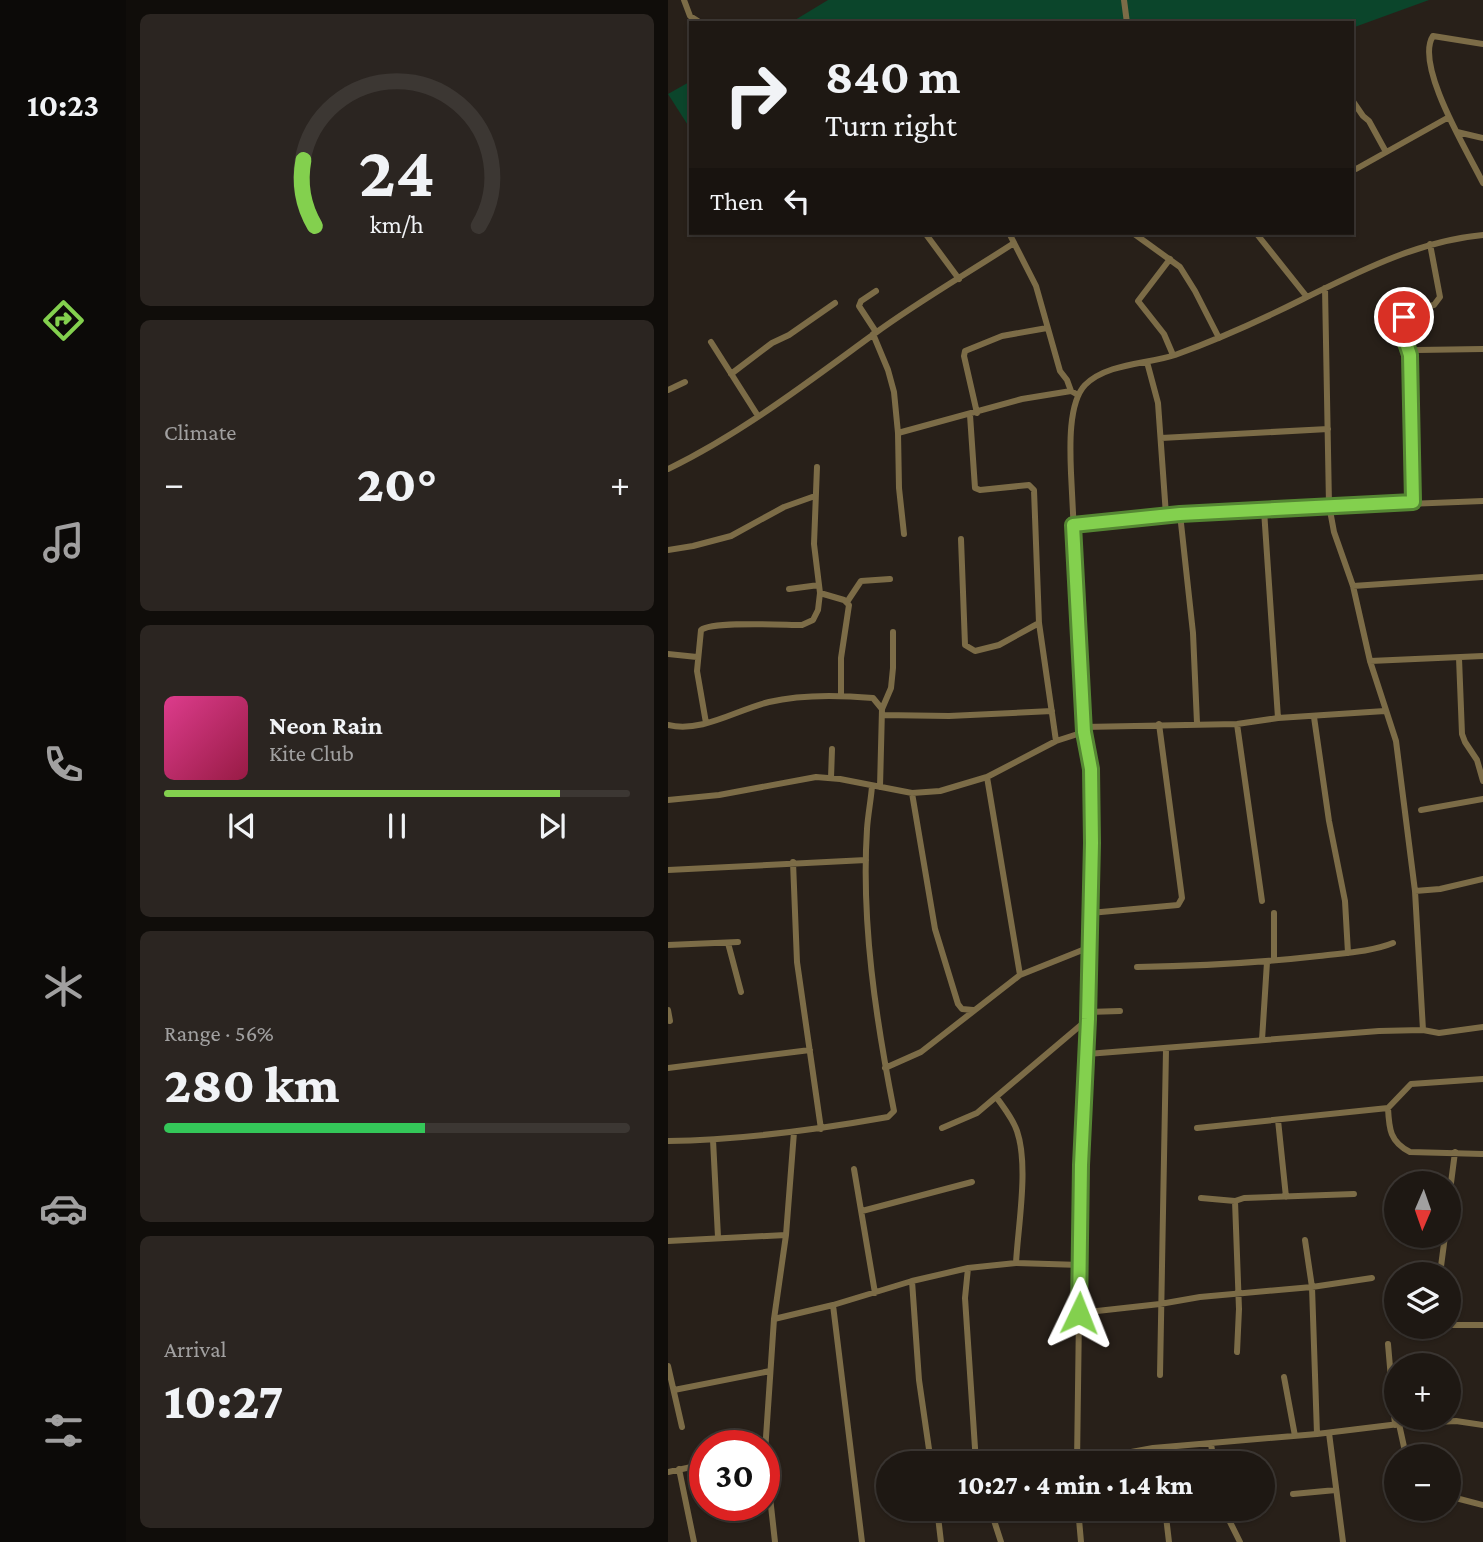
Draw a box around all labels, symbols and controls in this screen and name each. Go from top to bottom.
icon: right [710,49,801,140]
text: 840 m [825,49,961,104]
text: 10:23 [27,87,99,123]
text: Turn right [825,107,957,143]
text: 24 [359,131,435,212]
icon: left [778,182,816,220]
text: Then [710,187,764,216]
text: km/h [370,211,424,238]
pin [1374,287,1434,347]
icon: directions [39,296,88,345]
icon: arrive [1385,298,1423,336]
text: Climate [164,419,236,445]
text: 20° [357,454,437,512]
text: − [164,462,184,504]
text: + [610,462,630,504]
icon: music [39,518,88,567]
text: Neon Rain [269,711,383,740]
icon: phone [39,740,88,789]
text: Kite Club [269,740,354,766]
icon: previous [223,807,261,845]
icon: pause [378,807,416,845]
icon: next [533,807,571,845]
icon: climate [39,962,88,1011]
text: Range · 56% [164,1020,274,1046]
text: 280 km [164,1055,339,1113]
north arrow [1384,1171,1461,1248]
map controls [1384,1171,1461,1521]
icon: car [39,1184,88,1233]
button: layers [1384,1262,1461,1339]
position arrow [1042,1276,1116,1350]
text: Arrival [164,1336,227,1362]
button: + [1384,1353,1461,1430]
text: 10:27 [164,1371,284,1429]
icon: filters [39,1406,88,1455]
speed limit sign: 30 [689,1430,780,1521]
button: − [1384,1444,1461,1521]
text: 10:27 · 4 min · 1.4 km [958,1471,1193,1500]

